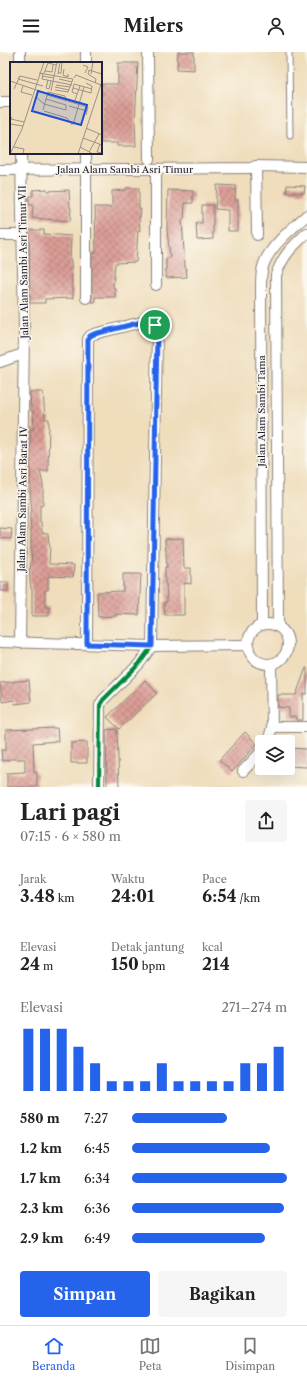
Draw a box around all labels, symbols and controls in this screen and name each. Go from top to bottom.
icon: menu [20,15,42,37]
text: Milers [124,15,183,37]
icon: person [265,15,287,37]
inset map [10,62,102,154]
street label: Jalan Alam Sambi Asri Timur [55,163,194,176]
street label: Jalan Alam Sambi Asri Timur VII [16,185,31,341]
pin [138,308,172,342]
icon: arrive [144,314,166,336]
street label: Jalan Alam Sambi Tama [255,355,268,469]
street label: Jalan Alam Sambi Asri Barat IV [15,425,30,574]
map controls [255,735,295,775]
button: layers [255,735,295,775]
text: Lari pagi [20,799,120,826]
button: share [245,800,287,842]
text: 07:15 · 6 × 580 m [20,828,121,844]
text: Jarak [20,872,46,886]
text: Waktu [111,872,145,886]
text: Pace [202,872,227,886]
text: 3.48 [20,886,55,906]
text: 24:01 [111,886,155,906]
text: 6:54 [202,886,237,906]
text: km [55,891,74,905]
text: /km [237,891,260,905]
text: Elevasi [20,940,56,954]
text: Detak jantung [111,940,184,954]
text: kcal [202,940,223,954]
text: 24 [20,954,40,974]
text: 150 [111,954,139,974]
text: 214 [202,954,230,974]
text: m [40,959,53,973]
text: bpm [139,959,165,973]
text: Elevasi [20,999,63,1015]
text: 271–274 m [221,999,287,1015]
text: 580 m [20,1110,60,1126]
text: 7:27 [84,1110,108,1126]
text: 1.2 km [20,1140,62,1156]
text: 6:45 [84,1140,110,1156]
text: 1.7 km [20,1170,61,1186]
text: 6:34 [84,1170,110,1186]
text: 2.3 km [20,1200,63,1216]
text: 6:36 [84,1200,110,1216]
text: 2.9 km [20,1230,64,1246]
text: 6:49 [84,1230,110,1246]
button: Simpan [20,1271,150,1317]
button: Bagikan [158,1271,287,1317]
tab: Beranda [32,1335,75,1373]
tab: Peta [139,1335,162,1373]
tab: Disimpan [225,1335,275,1373]

